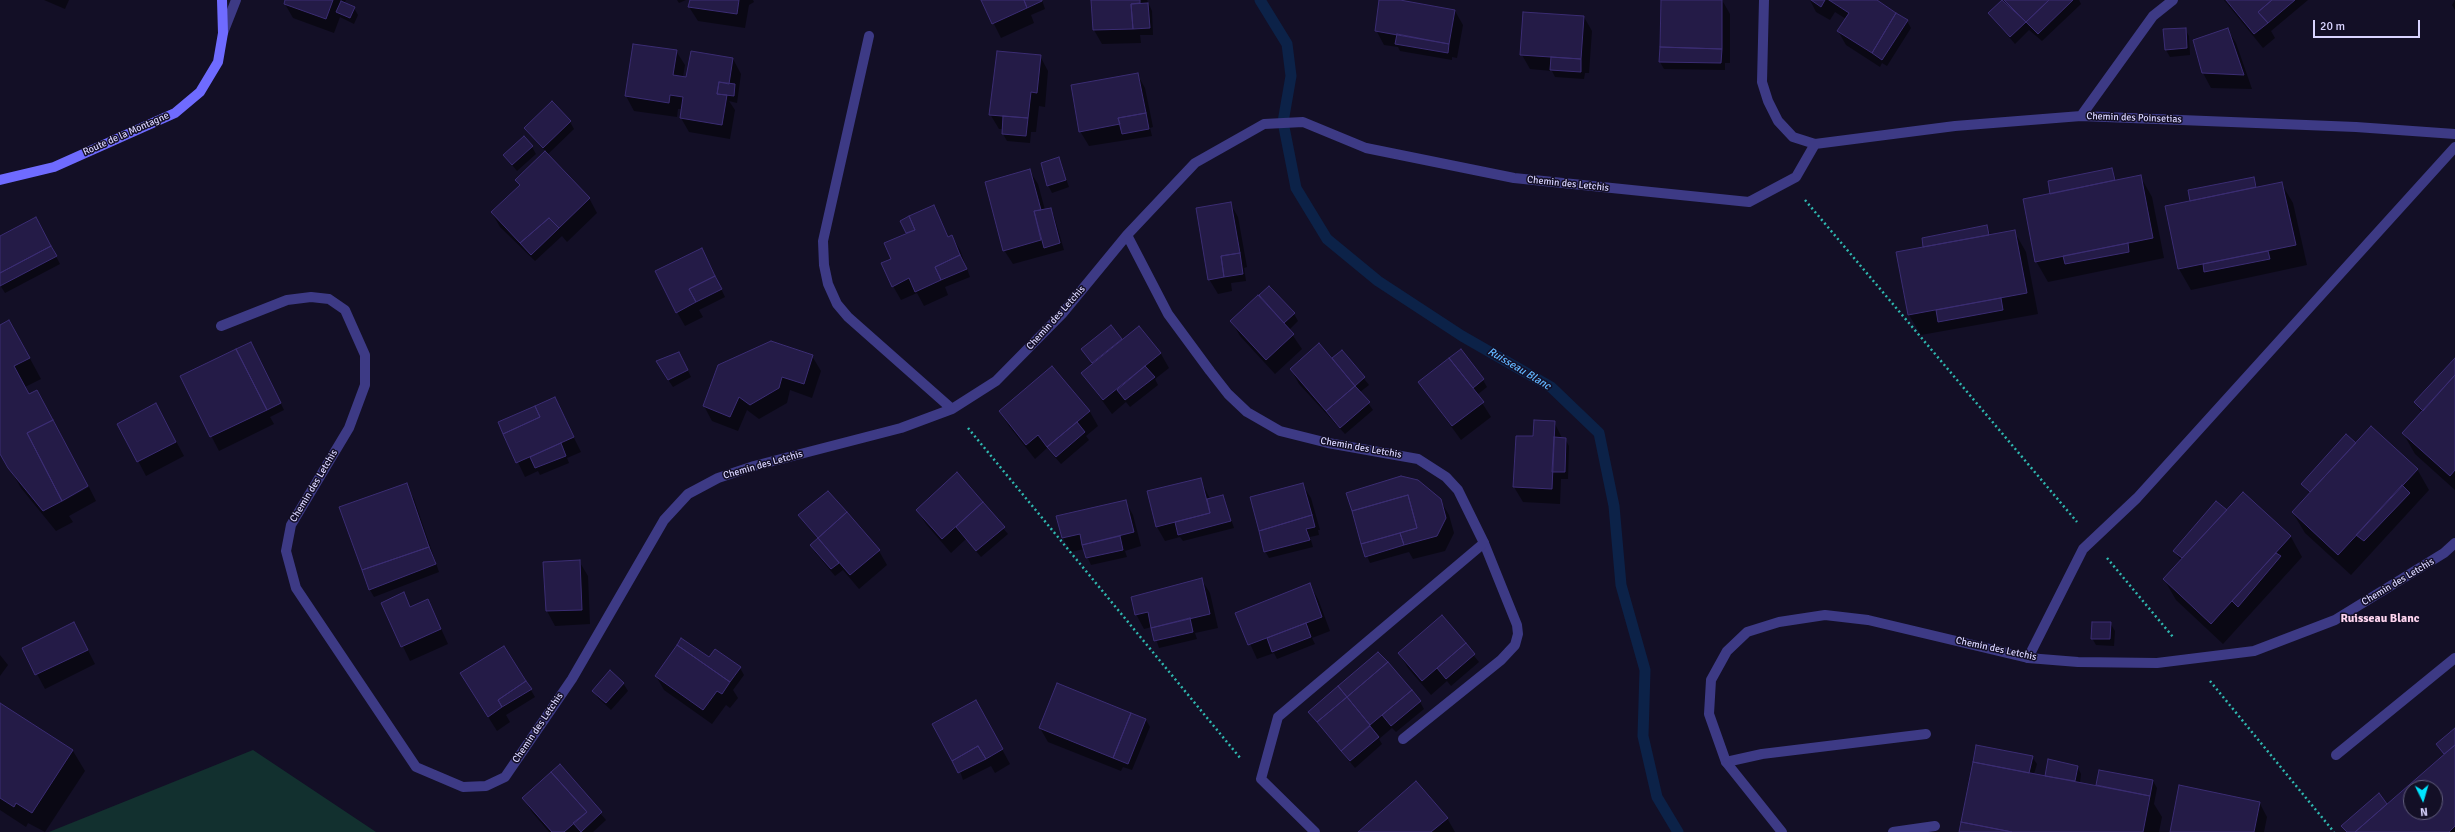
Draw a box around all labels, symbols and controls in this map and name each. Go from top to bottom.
scale bar [2315,12,2422,38]
text: 20 m [2320,19,2345,34]
street label: Route de la Montagne [81,110,171,158]
street label: Chemin des Poinsetias [2086,110,2182,126]
street label: Chemin des Letchis [1526,174,1610,194]
street label: Chemin des Letchis [1024,283,1088,353]
water label: Ruisseau Blanc [1485,345,1553,393]
street label: Chemin des Letchis [1319,435,1403,461]
street label: Chemin des Letchis [288,448,340,524]
street label: Chemin des Letchis [722,448,804,482]
street label: Chemin des Letchis [2360,556,2436,608]
district label: Ruisseau Blanc [2341,612,2419,626]
street label: Chemin des Letchis [1954,635,2038,663]
street label: Chemin des Letchis [510,691,566,765]
north arrow [2403,780,2443,820]
text: N [2420,805,2428,818]

